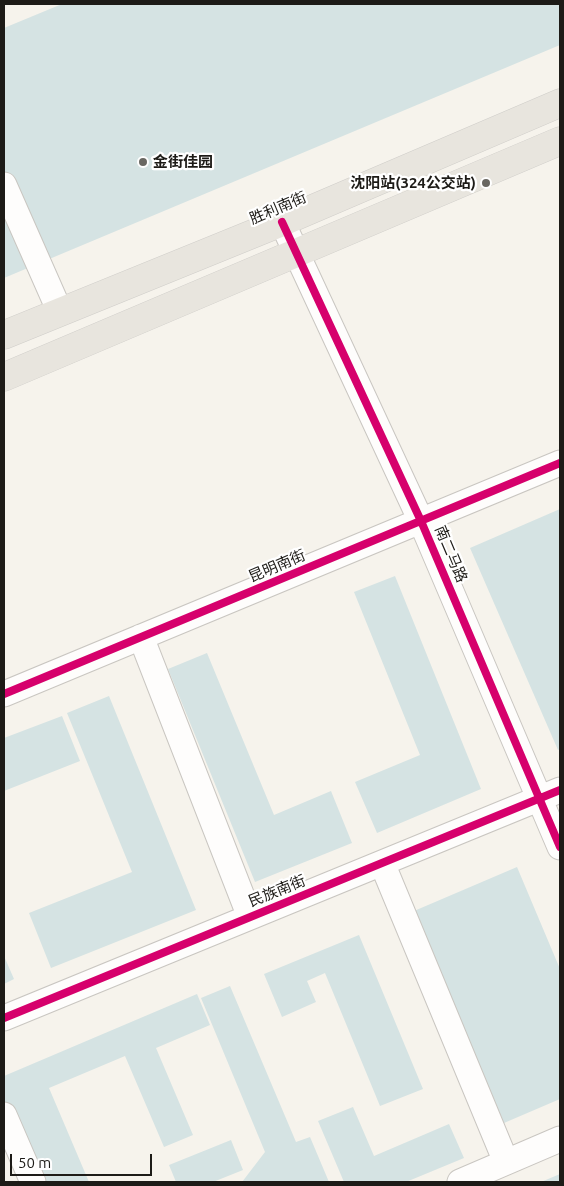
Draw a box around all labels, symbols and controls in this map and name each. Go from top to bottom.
place label: 金街佳园 [153,153,213,171]
marker: 金街佳园 [137,156,149,168]
place label: 沈阳站(324公交站) [350,174,476,192]
marker: 沈阳站(324公交站) [480,177,492,189]
street label: 胜利南街 [247,188,309,228]
street label: 南二马路 [431,523,471,585]
street label: 昆明南街 [246,546,308,586]
street label: 民族南街 [246,871,308,911]
scale bar [12,1144,155,1176]
text: 50 m [18,1154,51,1171]

